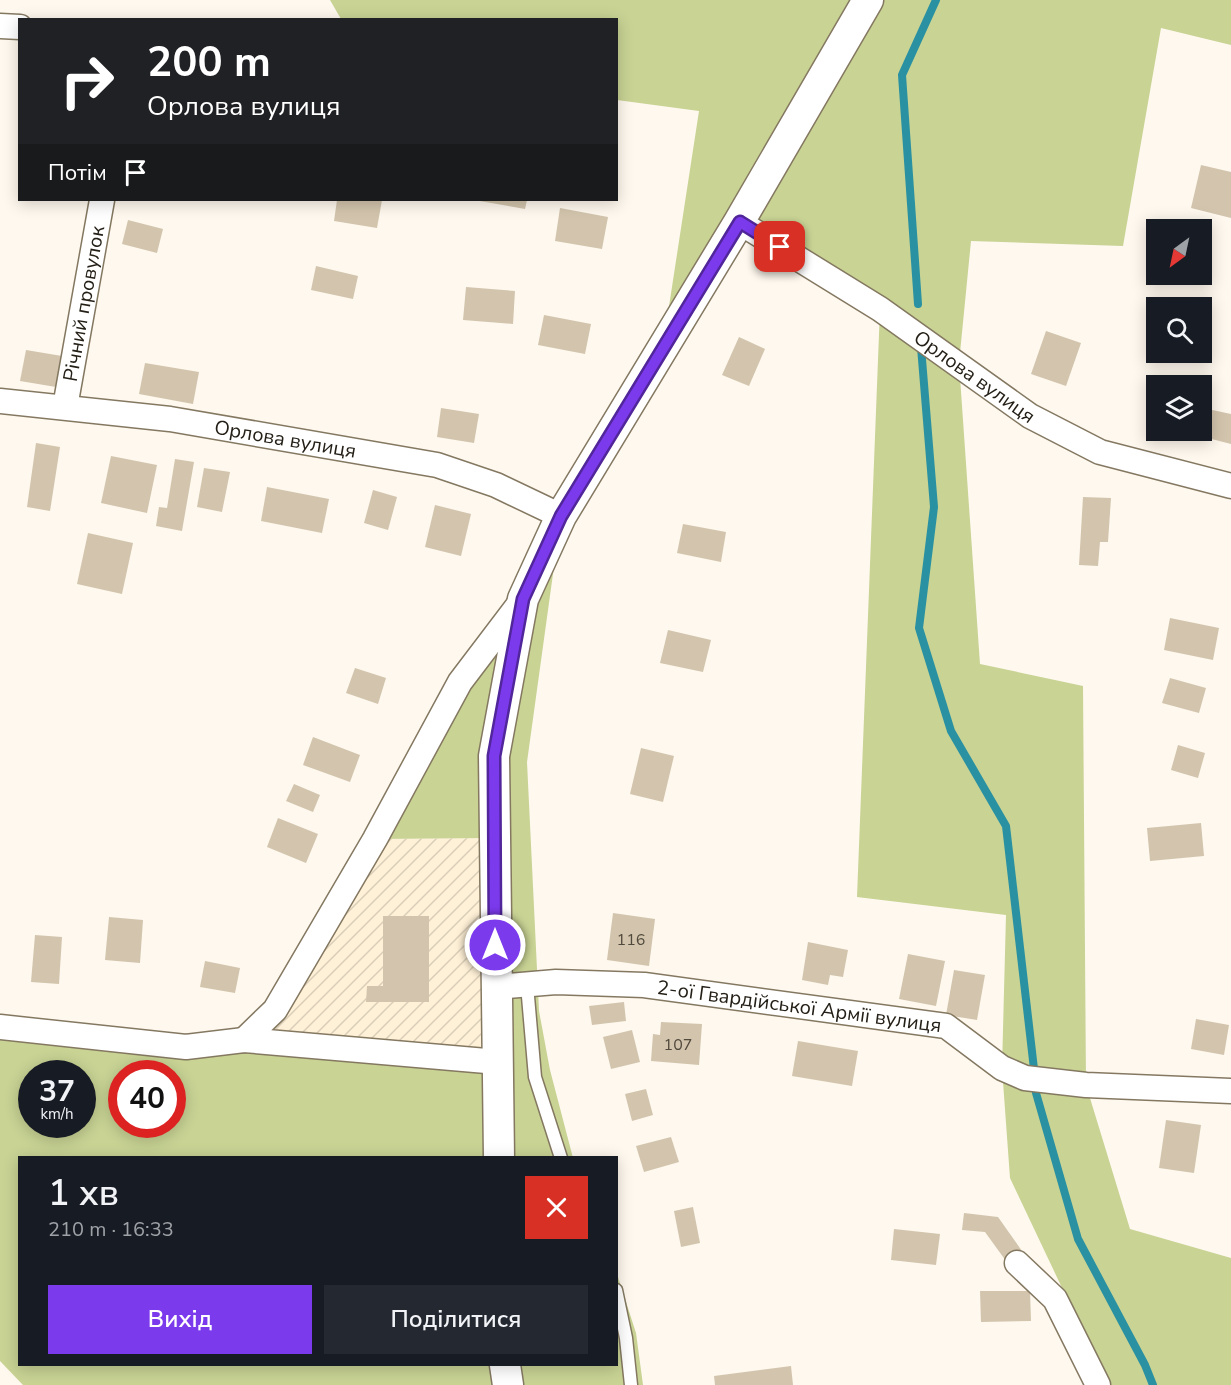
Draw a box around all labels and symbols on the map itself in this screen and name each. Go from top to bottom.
north arrow [1146,219,1212,285]
pin [754,221,805,272]
street label: Річний провулок [56,223,111,384]
street label: Орлова вулиця [908,324,1041,429]
street label: Орлова вулиця [212,413,358,464]
position arrow [463,913,527,977]
house number: 116 [617,929,645,951]
street label: 2-ої Гвардійської Армії вулиця [655,973,943,1039]
house number: 107 [664,1034,692,1056]
speed limit sign: 40 [108,1060,186,1138]

